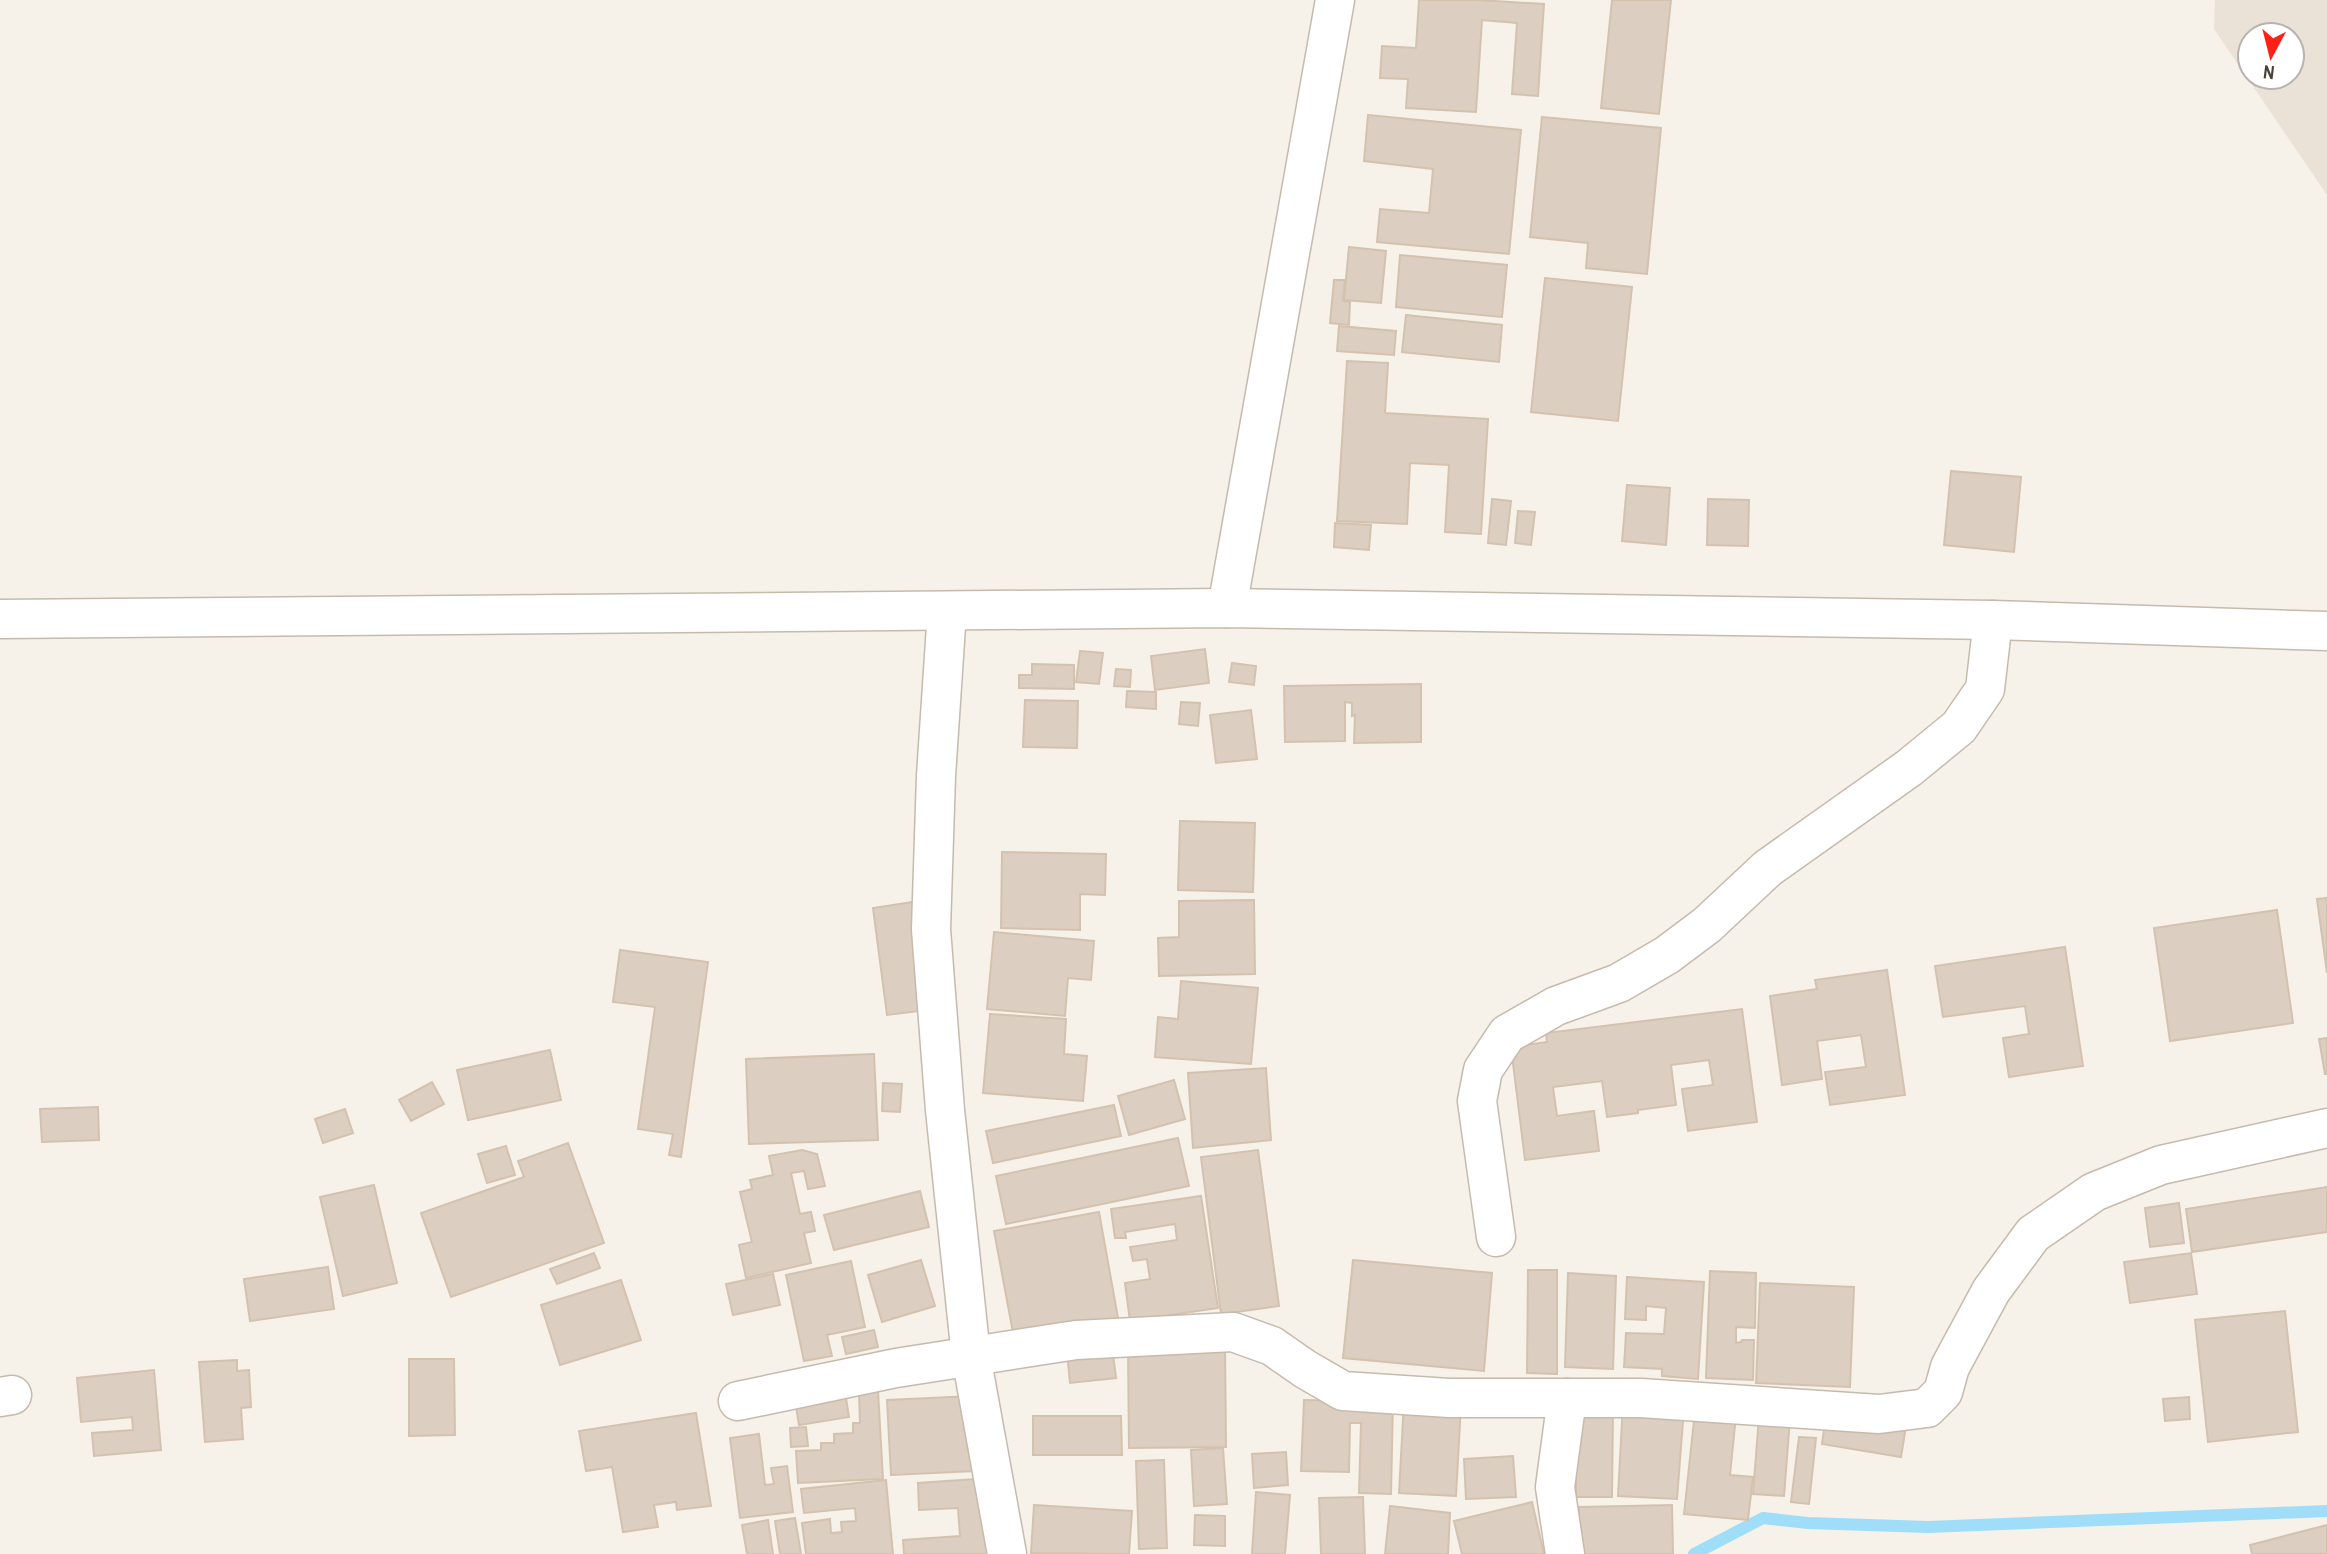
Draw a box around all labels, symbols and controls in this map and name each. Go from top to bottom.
north arrow [2236,21,2306,91]
text: N [2262,59,2276,86]

